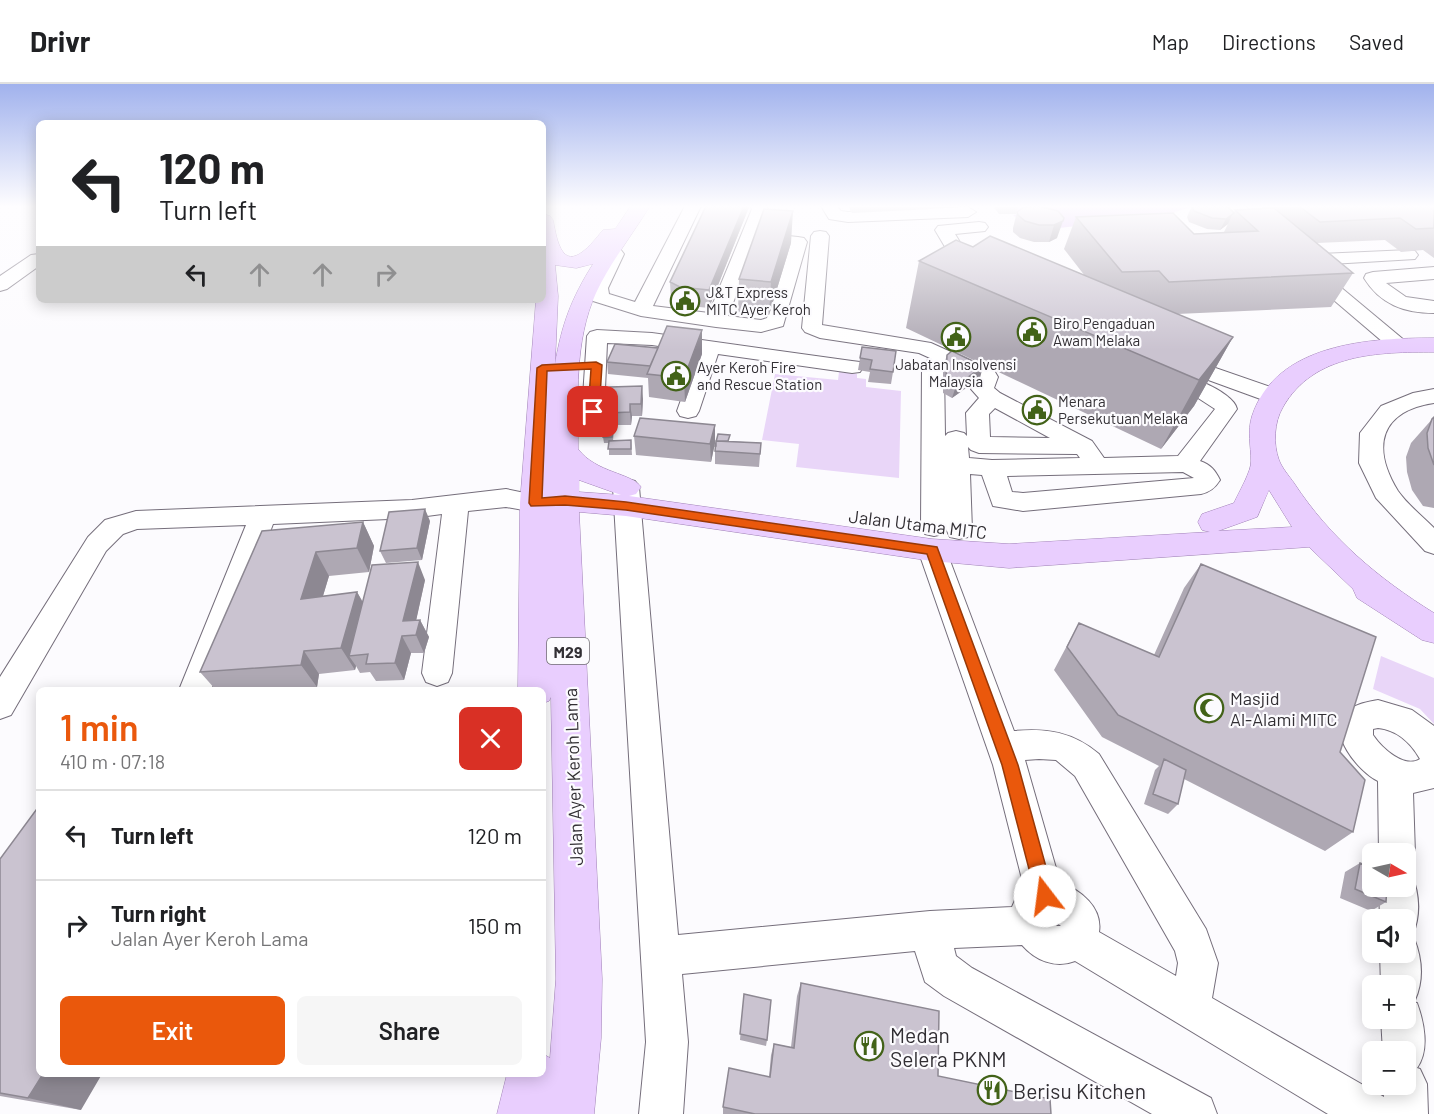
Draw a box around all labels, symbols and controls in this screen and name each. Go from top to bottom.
text: Drivr [30,24,90,58]
text: Map [1152,29,1189,54]
text: Directions [1222,29,1316,54]
text: Saved [1349,29,1404,54]
text: 120 m [159,142,265,192]
icon: left [60,144,138,222]
text: Turn left [159,193,257,225]
icon: left [180,258,213,291]
icon: ahead [243,258,276,291]
icon: ahead [306,258,339,291]
icon: right [369,258,402,291]
place label: J&T Express MITC Ayer Keroh [706,283,811,318]
public building icon: J&T Express MITC Ayer Keroh [669,285,701,317]
place label: Biro Pengaduan Awam Melaka [1053,314,1155,349]
public building icon: Biro Pengaduan Awam Melaka [1016,316,1048,348]
public building icon: Jabatan Insolvensi Malaysia [940,321,972,353]
place label: Jabatan Insolvensi Malaysia [895,355,1017,390]
place label: Ayer Keroh Fire and Rescue Station [697,358,822,393]
public building icon: Ayer Keroh Fire and Rescue Station [660,360,692,392]
pin [567,386,618,437]
place label: Menara Persekutuan Melaka [1058,392,1188,427]
public building icon: Menara Persekutuan Melaka [1021,394,1053,426]
icon: arrive [576,395,609,428]
street label: Jalan Utama MITC [848,505,988,543]
road number: M29 [547,638,589,664]
place label: Masjid Al-Alami MITC [1230,687,1337,730]
street label: Jalan Ayer Keroh Lama [559,688,587,866]
mosque icon: Masjid Al-Alami MITC [1193,692,1225,724]
text: 1 min [60,705,139,748]
button: close [459,707,522,770]
text: 410 m · 07:18 [60,749,165,773]
icon: left [60,819,93,852]
text: Turn left [111,822,194,848]
text: 120 m [467,822,522,848]
north arrow [1362,843,1416,897]
map controls [1362,843,1416,1095]
position arrow [1013,864,1077,928]
text: Turn right [111,900,206,926]
icon: right [60,909,93,942]
button: sound [1362,909,1416,963]
text: 150 m [468,912,522,938]
text: Jalan Ayer Keroh Lama [111,926,309,950]
button: + [1362,975,1416,1029]
button: Exit [60,996,285,1065]
button: Share [297,996,522,1065]
place label: Medan Selera PKNM [890,1022,1007,1071]
restaurant icon: Medan Selera PKNM [853,1030,885,1062]
button: − [1362,1041,1416,1095]
restaurant icon: Berisu Kitchen [976,1074,1008,1106]
place label: Berisu Kitchen [1013,1078,1146,1103]

